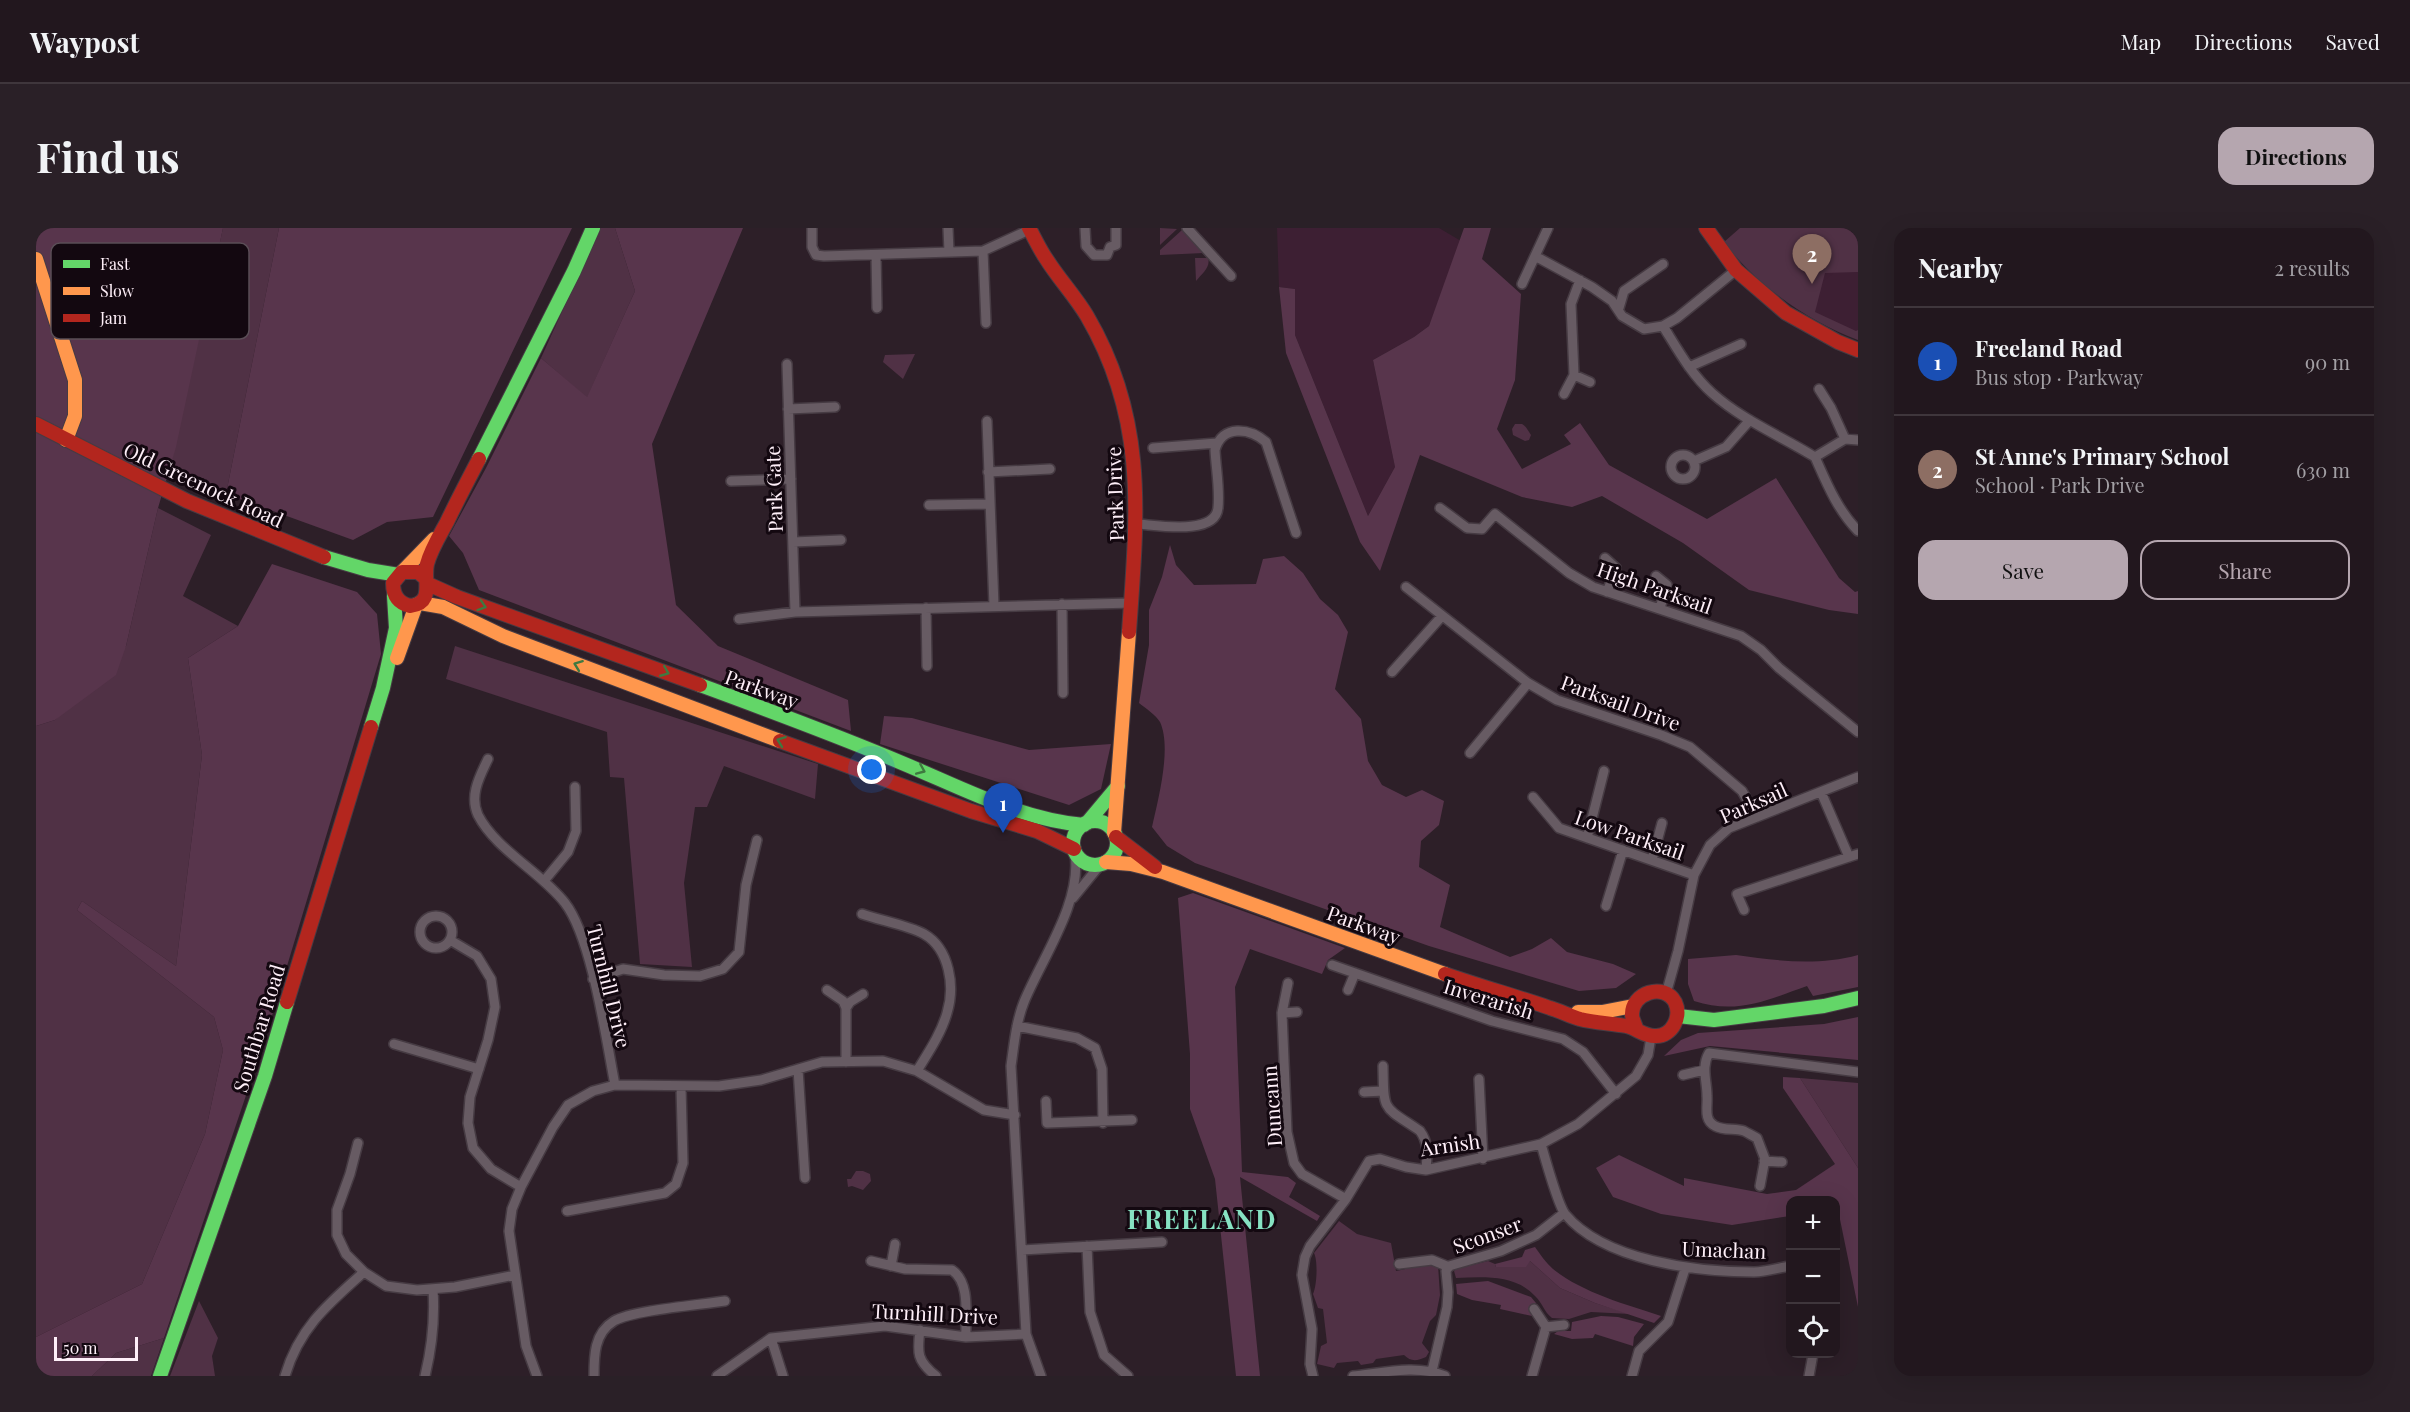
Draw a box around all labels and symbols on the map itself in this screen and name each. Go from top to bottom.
pin: 2 [1792,235,1832,284]
legend [51,243,249,339]
text: Fast [100,253,130,274]
text: Slow [100,280,135,301]
text: Jam [99,307,127,328]
street label: Old Greenock Road [120,435,289,533]
street label: Park Gate [758,445,788,533]
street label: Park Drive [1099,446,1129,542]
street label: High Parksail [1594,555,1716,619]
one-way arrow [476,598,487,611]
one-way arrow [574,660,585,672]
street label: Parkway [722,662,802,714]
one-way arrow [660,664,670,677]
street label: Parksail Drive [1557,668,1685,736]
one-way arrow [776,736,787,748]
your location [857,755,886,784]
one-way arrow [914,763,925,775]
street label: Parksail [1715,775,1791,829]
pin: 1 [984,784,1022,833]
street label: Low Parksail [1572,803,1689,865]
street label: Parkway [1324,898,1404,950]
street label: Turnhill Drive [582,921,638,1051]
street label: Southbar Road [226,960,290,1095]
street label: Inverarish [1441,972,1537,1025]
street label: Duncann [1255,1064,1287,1148]
street label: Arnish [1417,1126,1482,1162]
district label: FREELAND [1127,1201,1277,1236]
street label: Sconser [1449,1209,1525,1259]
street label: Umachan [1681,1234,1767,1264]
street label: Turnhill Drive [871,1296,999,1330]
scale bar [54,1334,138,1362]

